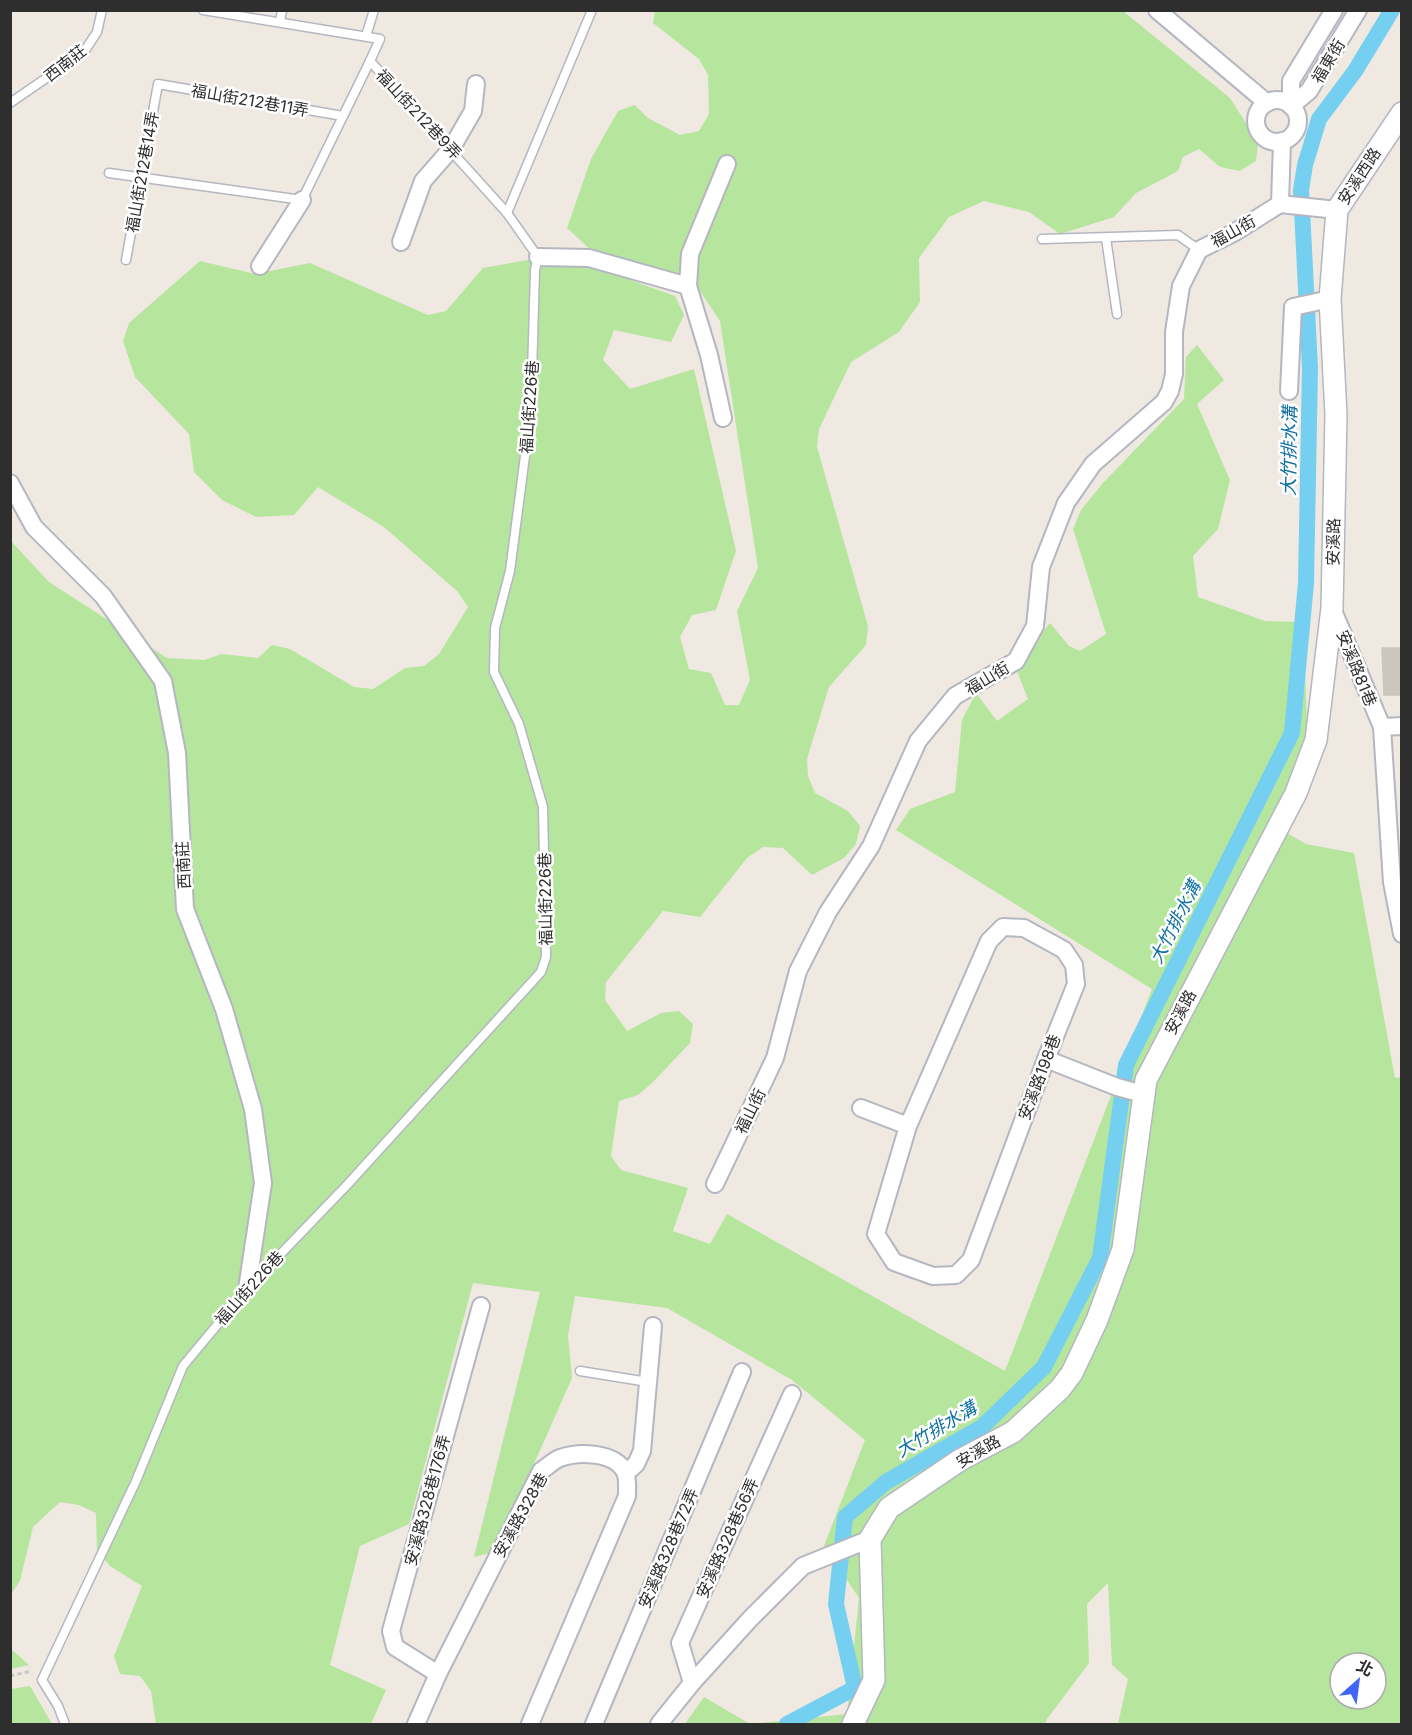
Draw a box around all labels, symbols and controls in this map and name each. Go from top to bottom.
street label: 福東街 [1307,35,1349,87]
street label: 西南莊 [40,40,90,86]
street label: 福山街212巷9弄 [372,65,466,163]
street label: 福山街212巷11弄 [190,80,310,120]
street label: 福山街212巷14弄 [121,110,163,234]
street label: 安溪西路 [1333,144,1385,208]
street label: 福山街 [1207,211,1259,251]
street label: 福山街226巷 [516,360,542,454]
water label: 大竹排水溝 [1278,403,1300,496]
street label: 安溪路 [1323,518,1343,566]
street label: 安溪路81巷 [1333,627,1381,709]
street label: 福山街 [961,657,1013,699]
street label: 西南莊 [172,841,194,889]
street label: 福山街226巷 [534,852,556,946]
water label: 大竹排水溝 [1145,874,1206,967]
street label: 安溪路 [1160,986,1200,1038]
street label: 安溪路198巷 [1013,1031,1065,1123]
street label: 福山街 [730,1085,770,1137]
street label: 福山街226巷 [210,1247,288,1329]
water label: 大竹排水溝 [892,1395,983,1461]
street label: 安溪路 [952,1430,1004,1472]
street label: 安溪路328巷176弄 [400,1432,454,1568]
street label: 安溪路328巷 [489,1469,551,1561]
street label: 安溪路328巷56弄 [692,1475,762,1601]
street label: 安溪路328巷72弄 [634,1485,702,1611]
north arrow [1328,1651,1388,1711]
text: 北 [1353,1655,1377,1680]

